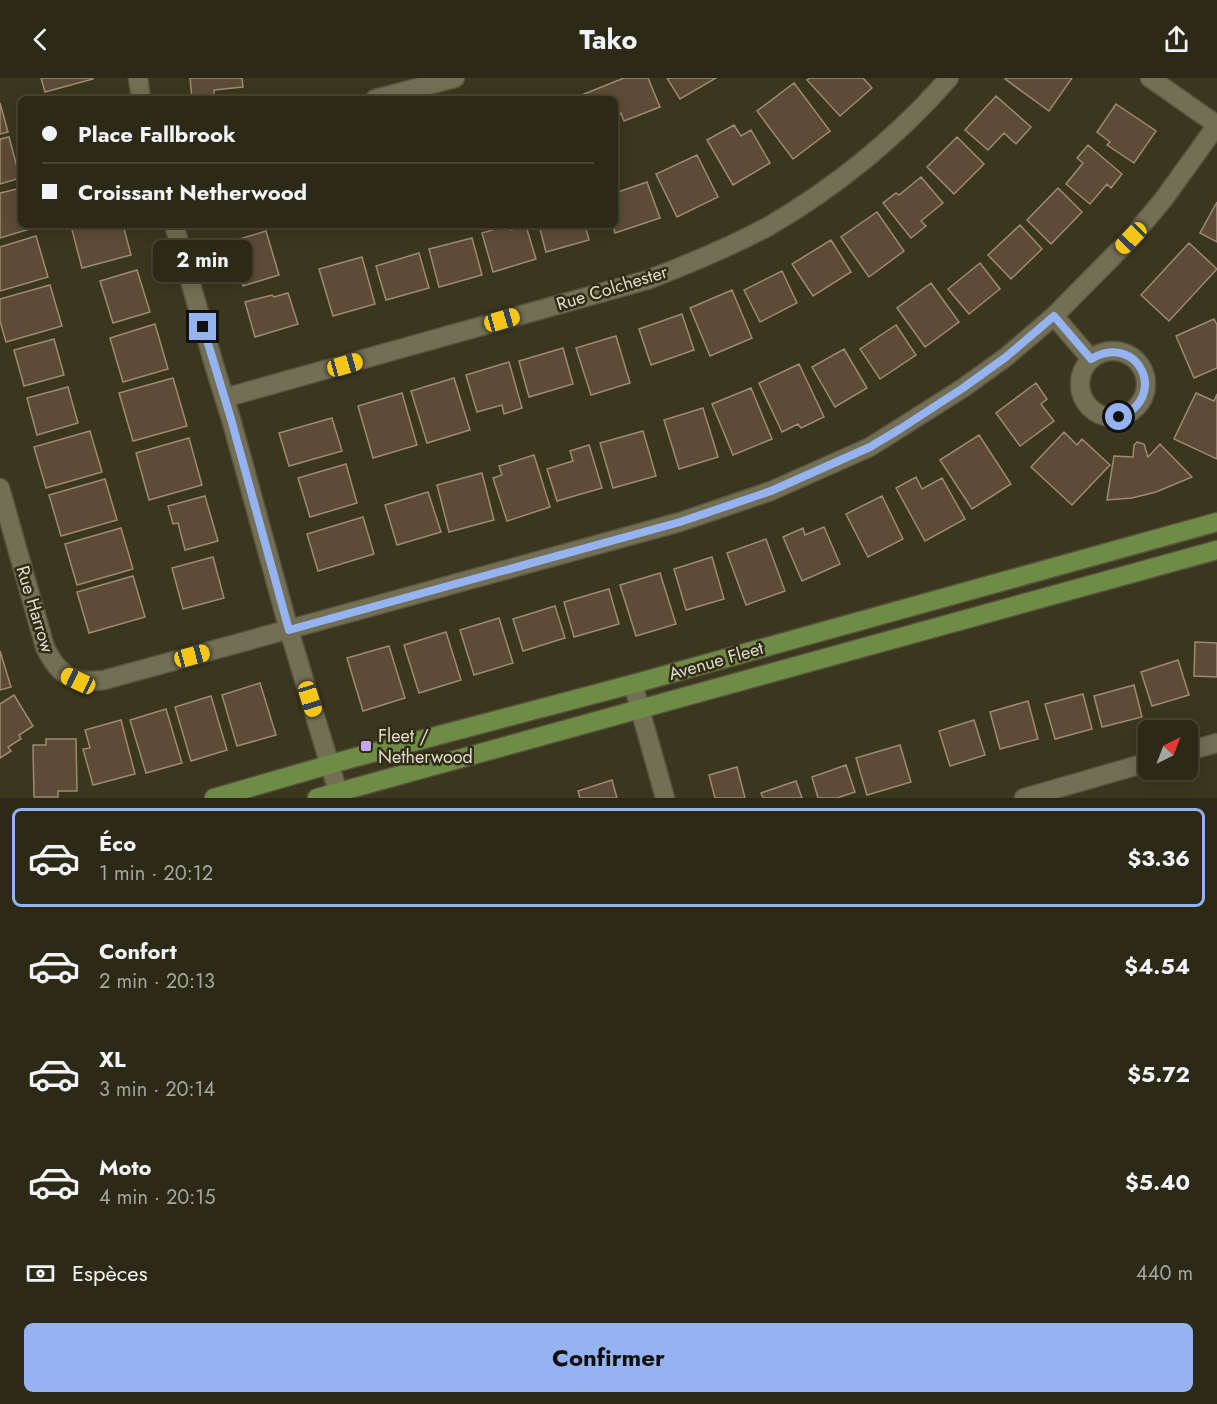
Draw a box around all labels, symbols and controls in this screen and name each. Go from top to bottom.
text: Tako [579,20,638,59]
icon: back [24,23,57,56]
icon: share [1160,23,1193,56]
text: Place Fallbrook [78,118,236,150]
text: Croissant Netherwood [78,176,307,208]
car [1112,219,1150,257]
callout: 2 min [154,240,252,282]
text: 2 min [176,246,229,275]
street label: Rue Colchester [553,259,671,317]
car [482,306,522,334]
route end [189,313,216,340]
car [325,351,365,379]
route start [1105,403,1132,430]
street label: Rue Harrow [9,562,61,656]
street label: Avenue Fleet [666,635,767,687]
car [172,643,212,669]
car [58,665,98,697]
car [296,679,324,719]
north arrow [1138,720,1198,780]
map controls [1138,720,1198,780]
place label: Fleet / Netherwood [378,723,473,770]
marker: Fleet / Netherwood [359,739,373,753]
text: Éco [99,827,136,859]
icon: car [27,831,81,885]
text: $3.36 [1128,842,1190,874]
text: 1 min · 20:12 [99,859,213,888]
text: Confort [99,935,177,967]
icon: car [27,939,81,993]
text: $4.54 [1124,950,1190,982]
text: 2 min · 20:13 [99,967,215,996]
text: XL [99,1043,126,1075]
icon: car [27,1047,81,1101]
text: $5.72 [1127,1058,1190,1090]
text: 3 min · 20:14 [99,1075,215,1104]
text: Moto [99,1151,152,1183]
icon: car [27,1155,81,1209]
text: $5.40 [1125,1166,1190,1198]
text: 4 min · 20:15 [99,1183,216,1212]
icon: cash [24,1257,57,1290]
text: Espèces [72,1257,148,1289]
text: 440 m [1136,1259,1193,1288]
button: Confirmer [24,1323,1193,1392]

